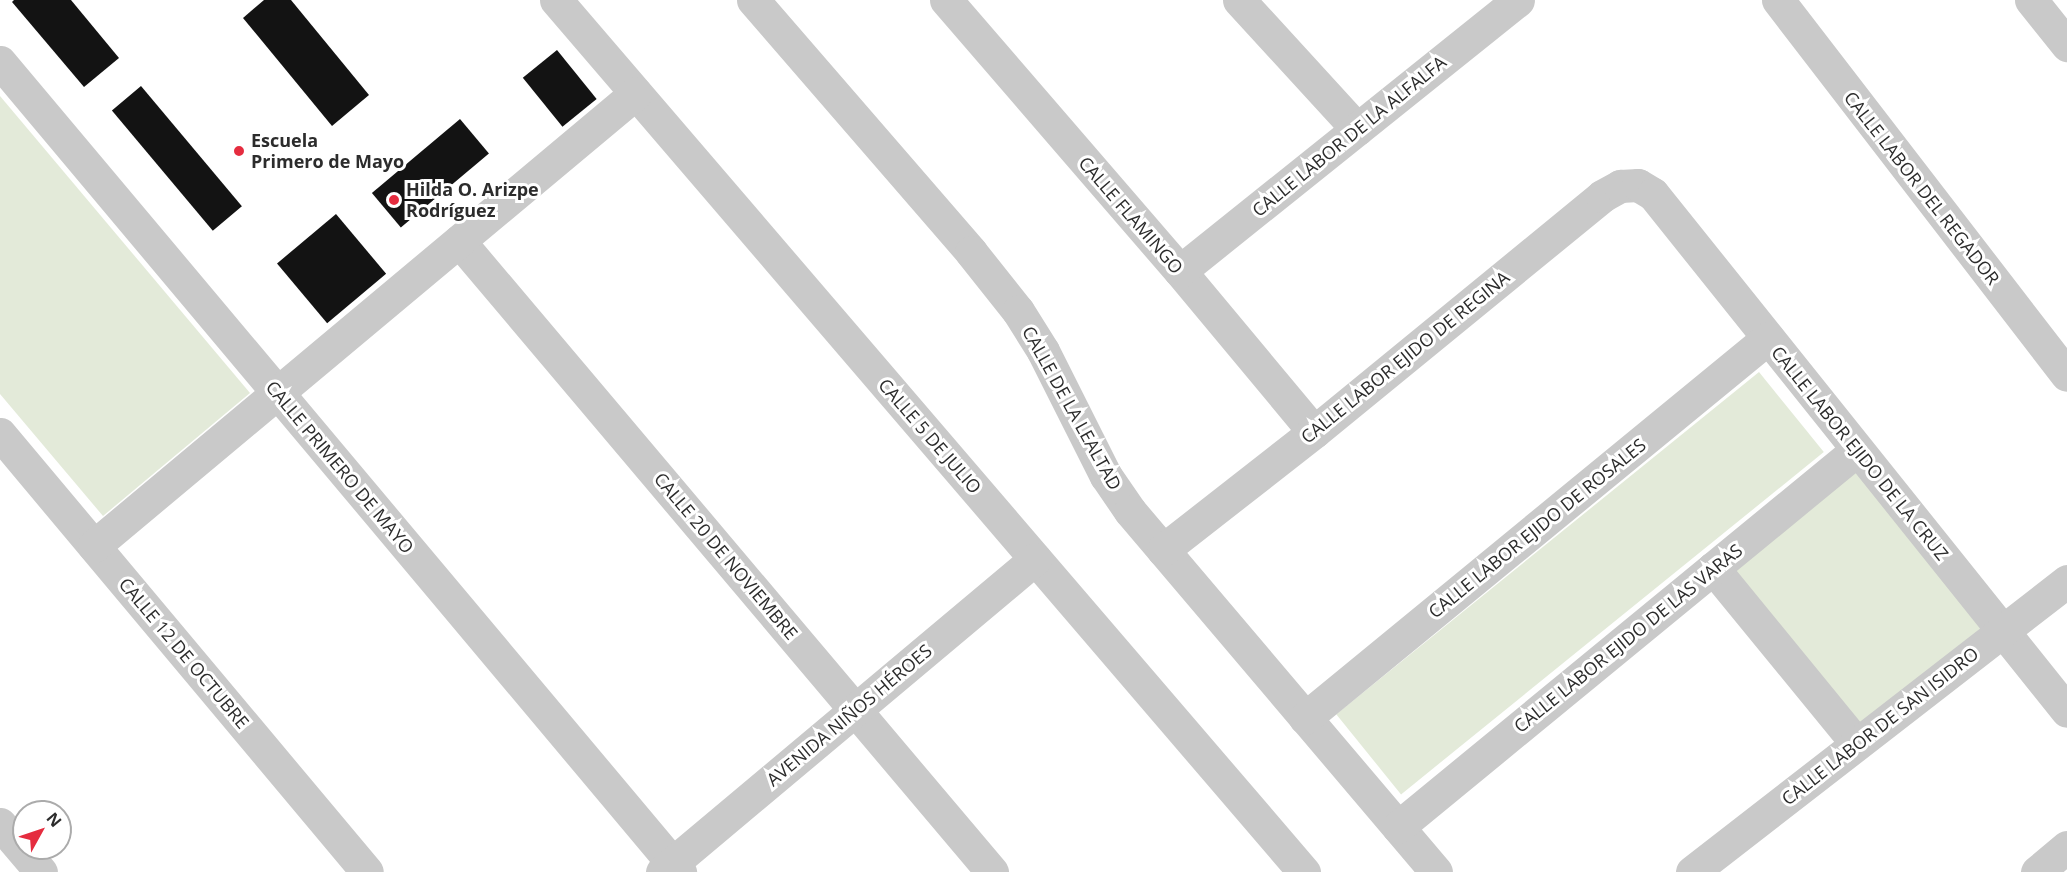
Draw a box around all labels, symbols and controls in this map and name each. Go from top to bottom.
street label: CALLE LABOR DE LA ALFALFA [1248,51,1450,221]
street label: CALLE LABOR DEL REGADOR [1840,87,2004,289]
place label: Escuela Primero de Mayo [251,130,404,172]
marker: Escuela Primero de Mayo [232,144,246,158]
street label: CALLE FLAMINGO [1074,152,1188,278]
place label: Hilda O. Arizpe Rodríguez [406,179,539,222]
marker: Hilda O. Arizpe Rodríguez [387,193,401,207]
street label: CALLE LABOR EJIDO DE REGINA [1296,266,1514,448]
street label: CALLE DE LA LEALTAD [1018,322,1126,494]
street label: CALLE LABOR EJIDO DE LA CRUZ [1767,342,1953,564]
street label: CALLE 5 DE JULIO [874,374,986,498]
street label: CALLE PRIMERO DE MAYO [262,376,418,558]
street label: CALLE LABOR EJIDO DE ROSALES [1424,434,1650,622]
street label: CALLE 20 DE NOVIEMBRE [650,468,802,644]
street label: CALLE LABOR EJIDO DE LAS VARAS [1509,539,1747,737]
street label: CALLE 12 DE OCTUBRE [115,573,253,733]
street label: AVENIDA NIÑOS HÉROES [762,640,936,790]
street label: CALLE LABOR DE SAN ISIDRO [1777,642,1983,810]
north arrow [12,800,72,860]
text: N [42,808,67,832]

